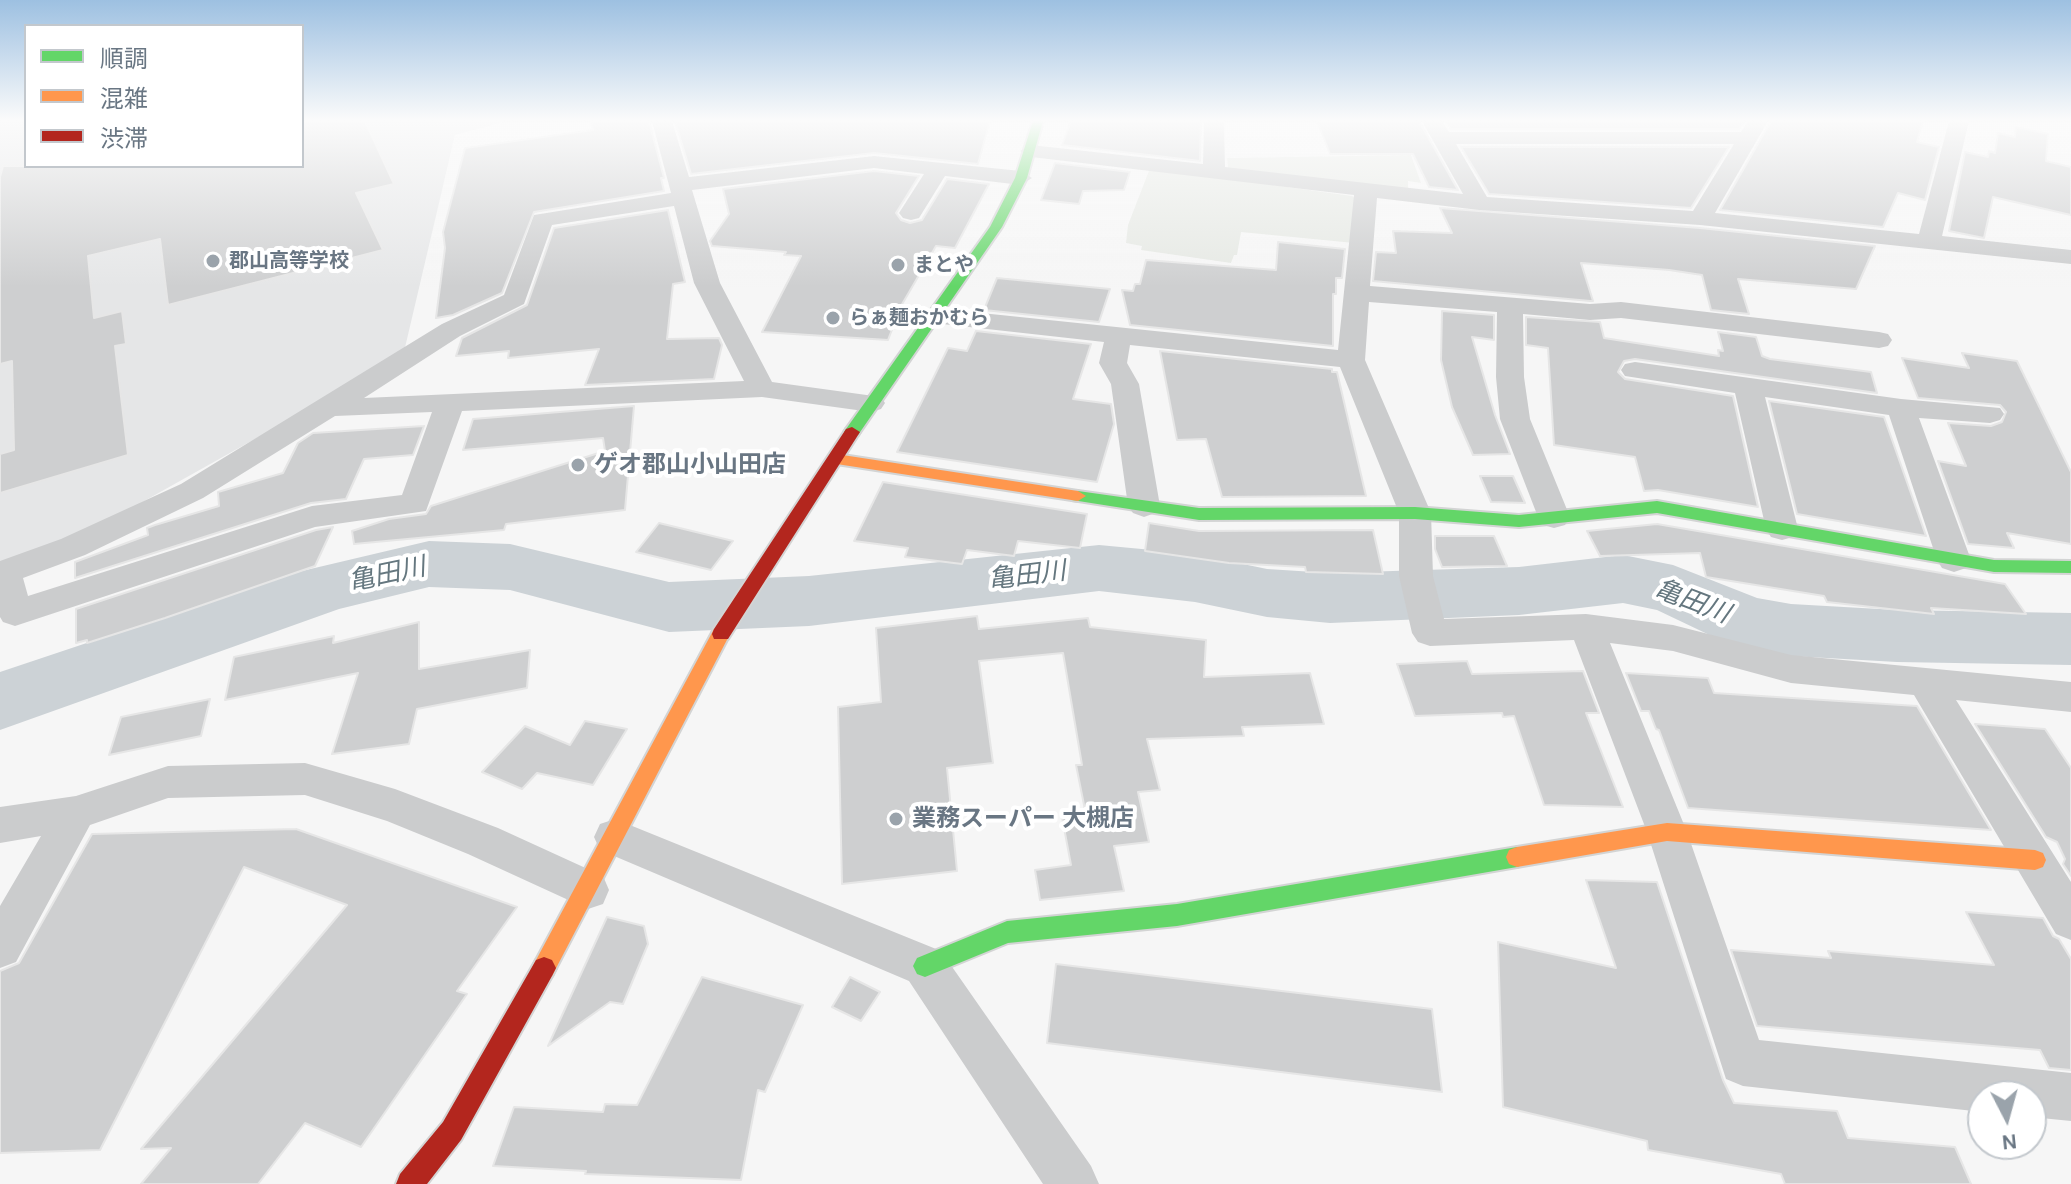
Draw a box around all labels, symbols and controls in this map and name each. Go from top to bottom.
legend [24,24,304,168]
text: 順調 [100,45,148,73]
text: 混雑 [100,85,148,113]
text: 渋滞 [100,125,148,153]
place label: 郡山高等学校 [229,249,349,273]
marker: 郡山高等学校 [204,252,222,270]
place label: まとや [914,253,974,277]
marker: まとや [889,256,907,274]
place label: らぁ麺おかむら [849,306,989,330]
marker: らぁ麺おかむら [824,309,842,327]
place label: ゲオ郡山小山田店 [594,451,786,479]
marker: ゲオ郡山小山田店 [569,456,587,474]
water label: 亀田川 [346,552,428,598]
water label: 亀田川 [986,556,1068,596]
water label: 亀田川 [1650,573,1734,631]
place label: 業務スーパー 大槻店 [912,805,1134,833]
marker: 業務スーパー 大槻店 [887,810,905,828]
north arrow [1967,1080,2047,1160]
text: N [2000,1128,2019,1156]

